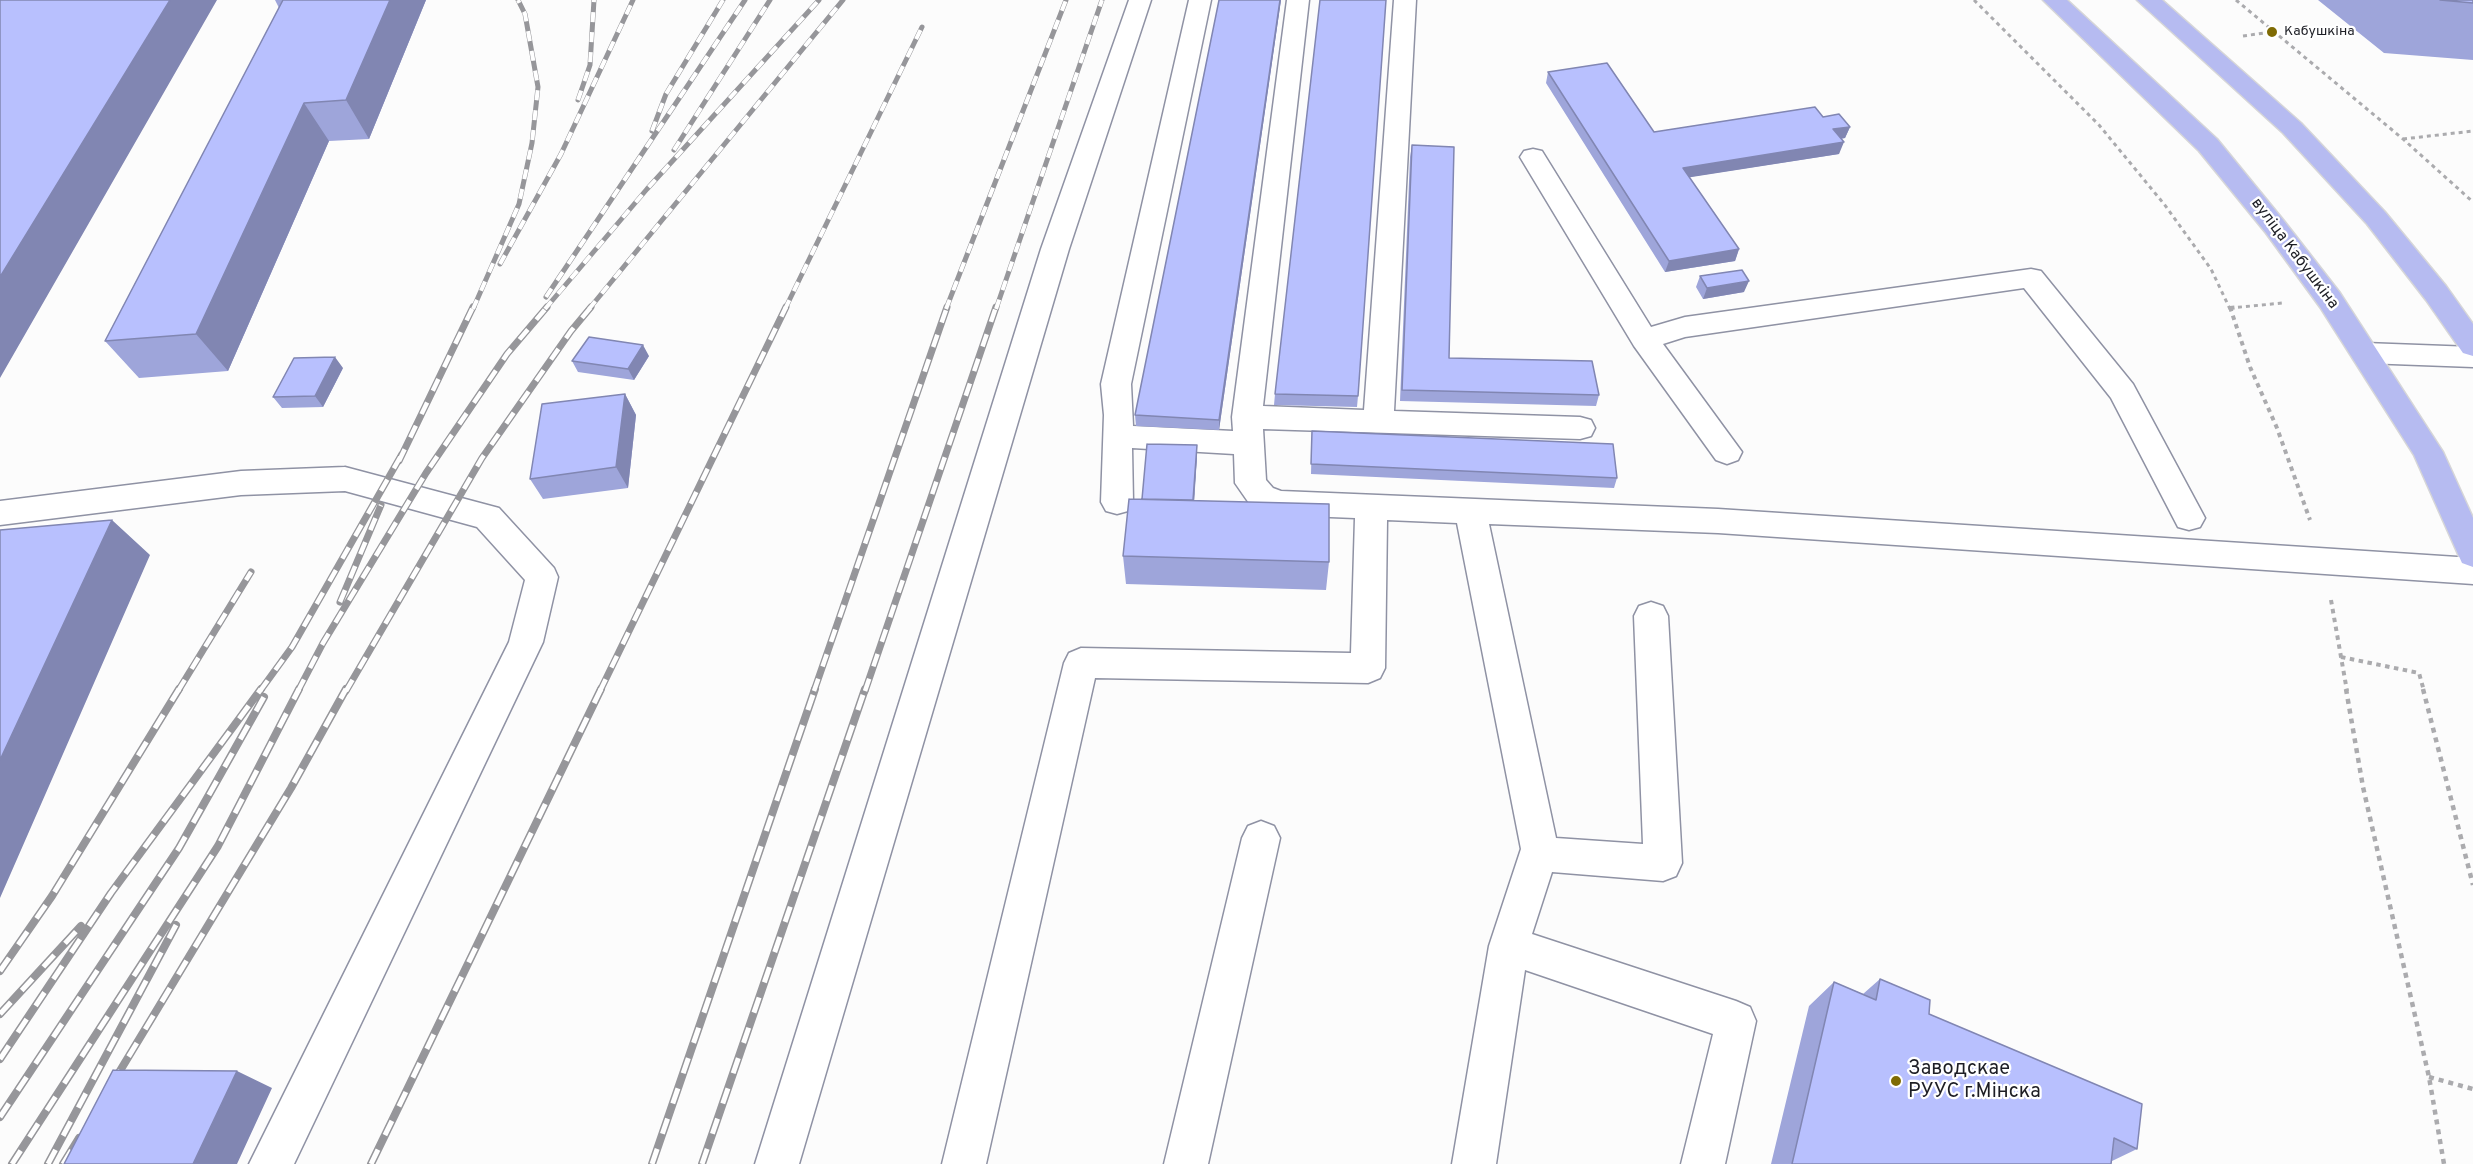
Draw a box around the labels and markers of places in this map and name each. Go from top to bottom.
place label: Кабушкіна [2284,24,2355,40]
marker: Кабушкіна [2265,25,2279,39]
place label: Заводскае РУУС г.Мінска [1908,1058,2041,1105]
marker: Заводскае РУУС г.Мінска [1889,1074,1903,1088]

